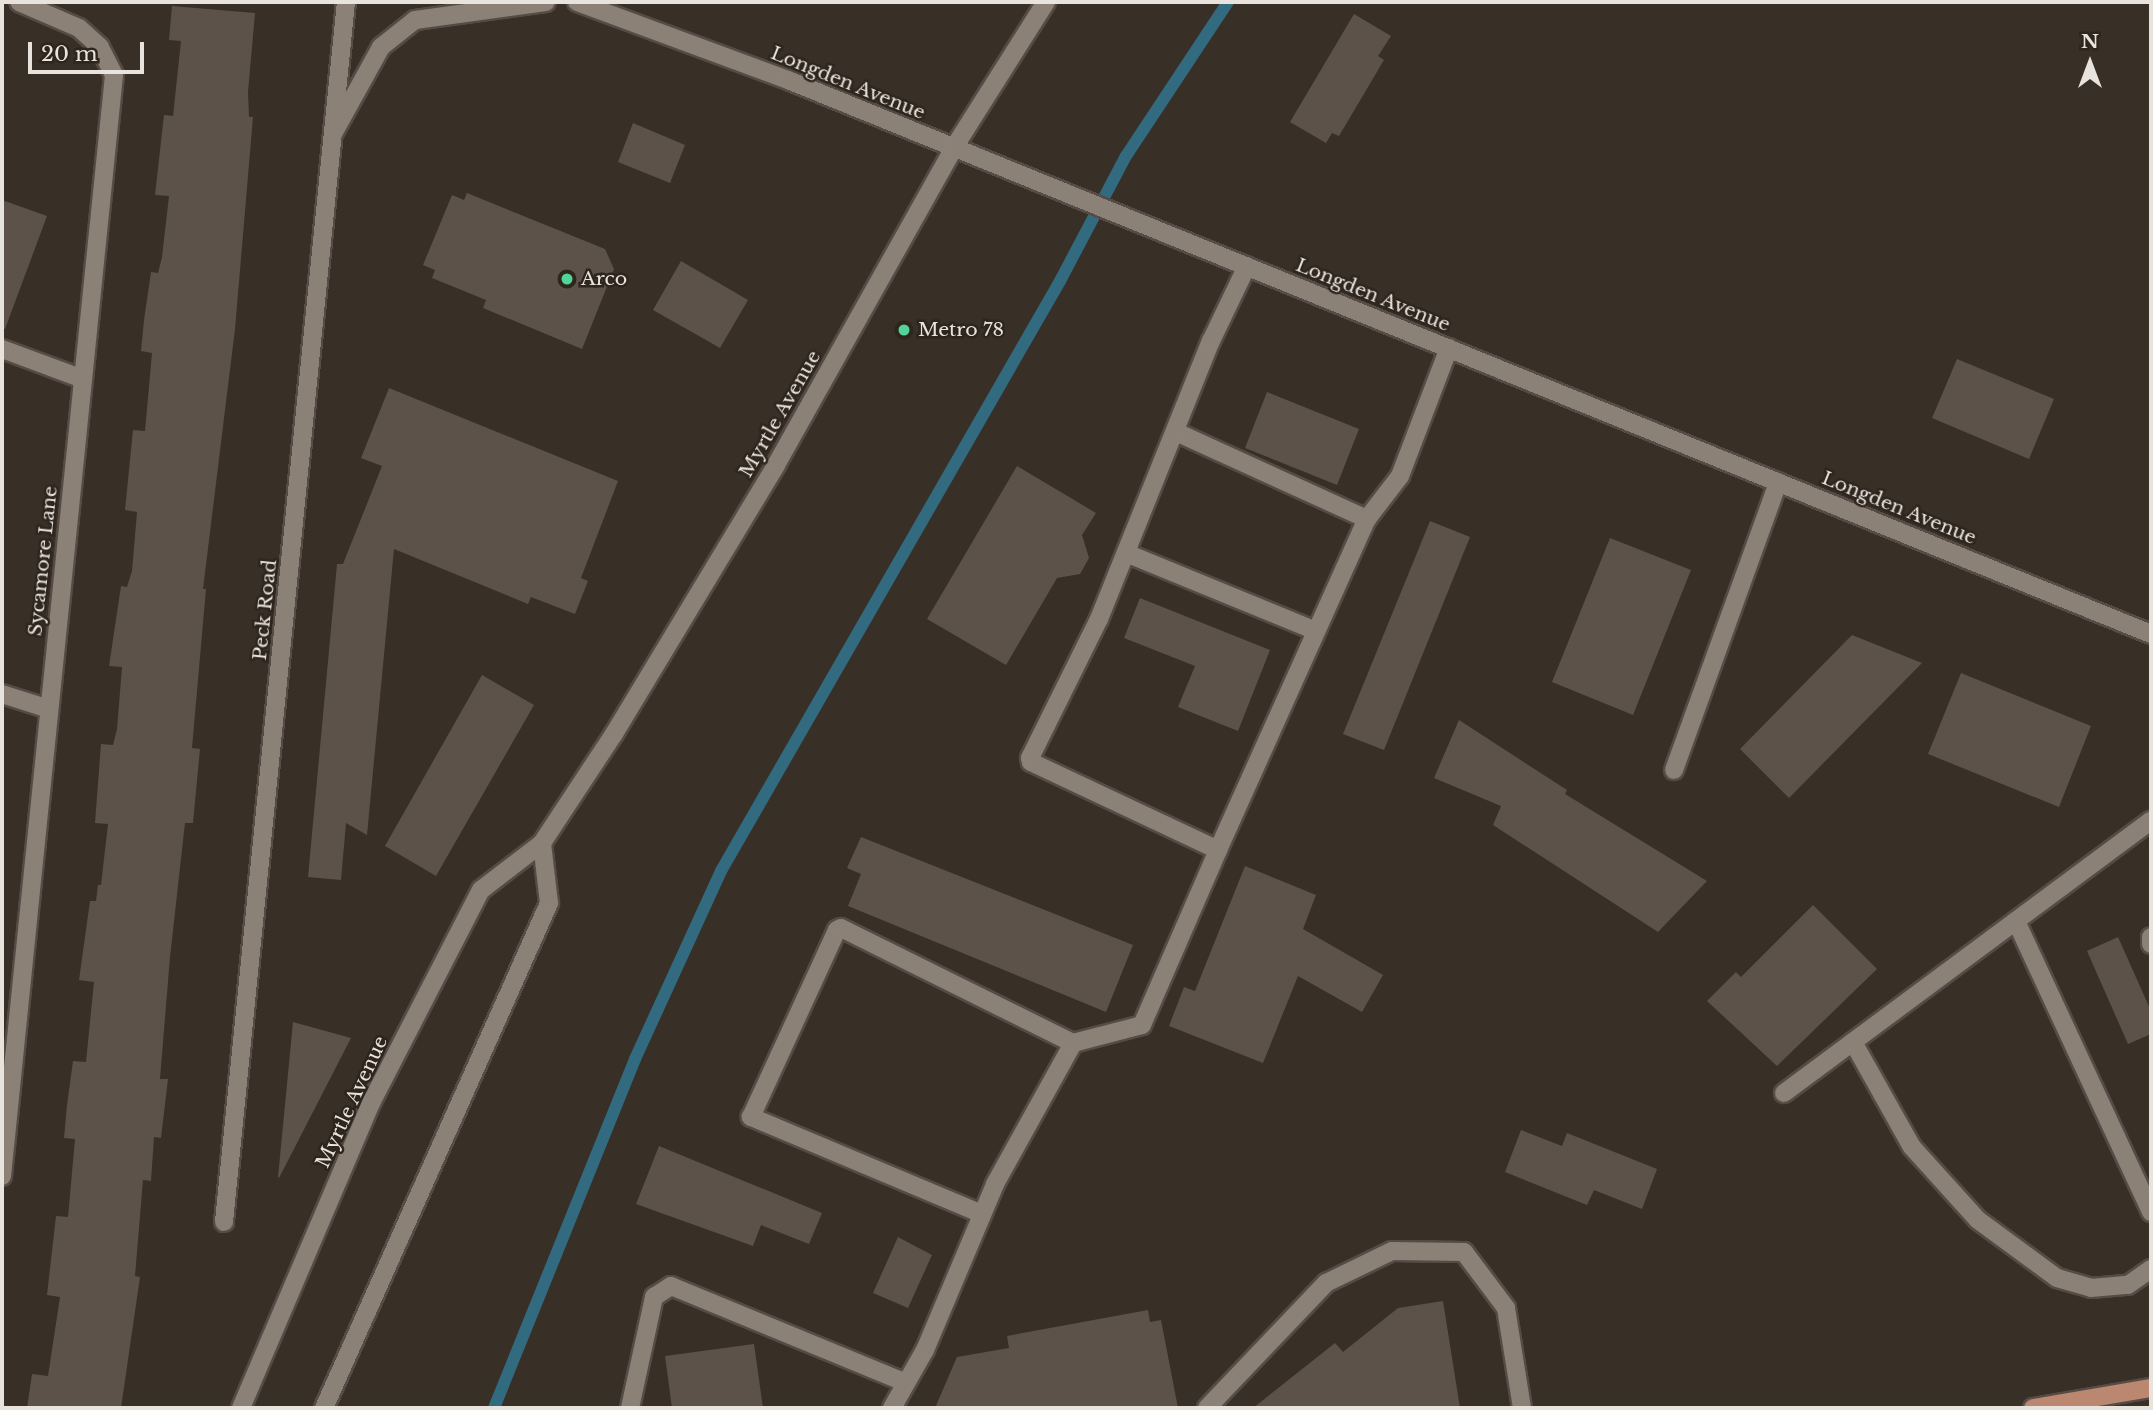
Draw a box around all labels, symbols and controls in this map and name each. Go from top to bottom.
scale bar [32,28,147,72]
north arrow [2055,28,2125,98]
text: N [2081,30,2099,53]
text: 20 m [41,41,98,67]
street label: Longden Avenue [767,41,929,125]
street label: Longden Avenue [1292,253,1454,337]
place label: Arco [581,268,627,290]
marker: Arco [559,271,575,287]
place label: Metro 78 [918,319,1004,341]
marker: Metro 78 [896,322,912,338]
street label: Myrtle Avenue [734,346,826,482]
street label: Longden Avenue [1818,466,1980,550]
street label: Sycamore Lane [24,485,62,637]
street label: Peck Road [248,558,282,662]
street label: Myrtle Avenue [311,1032,393,1172]

